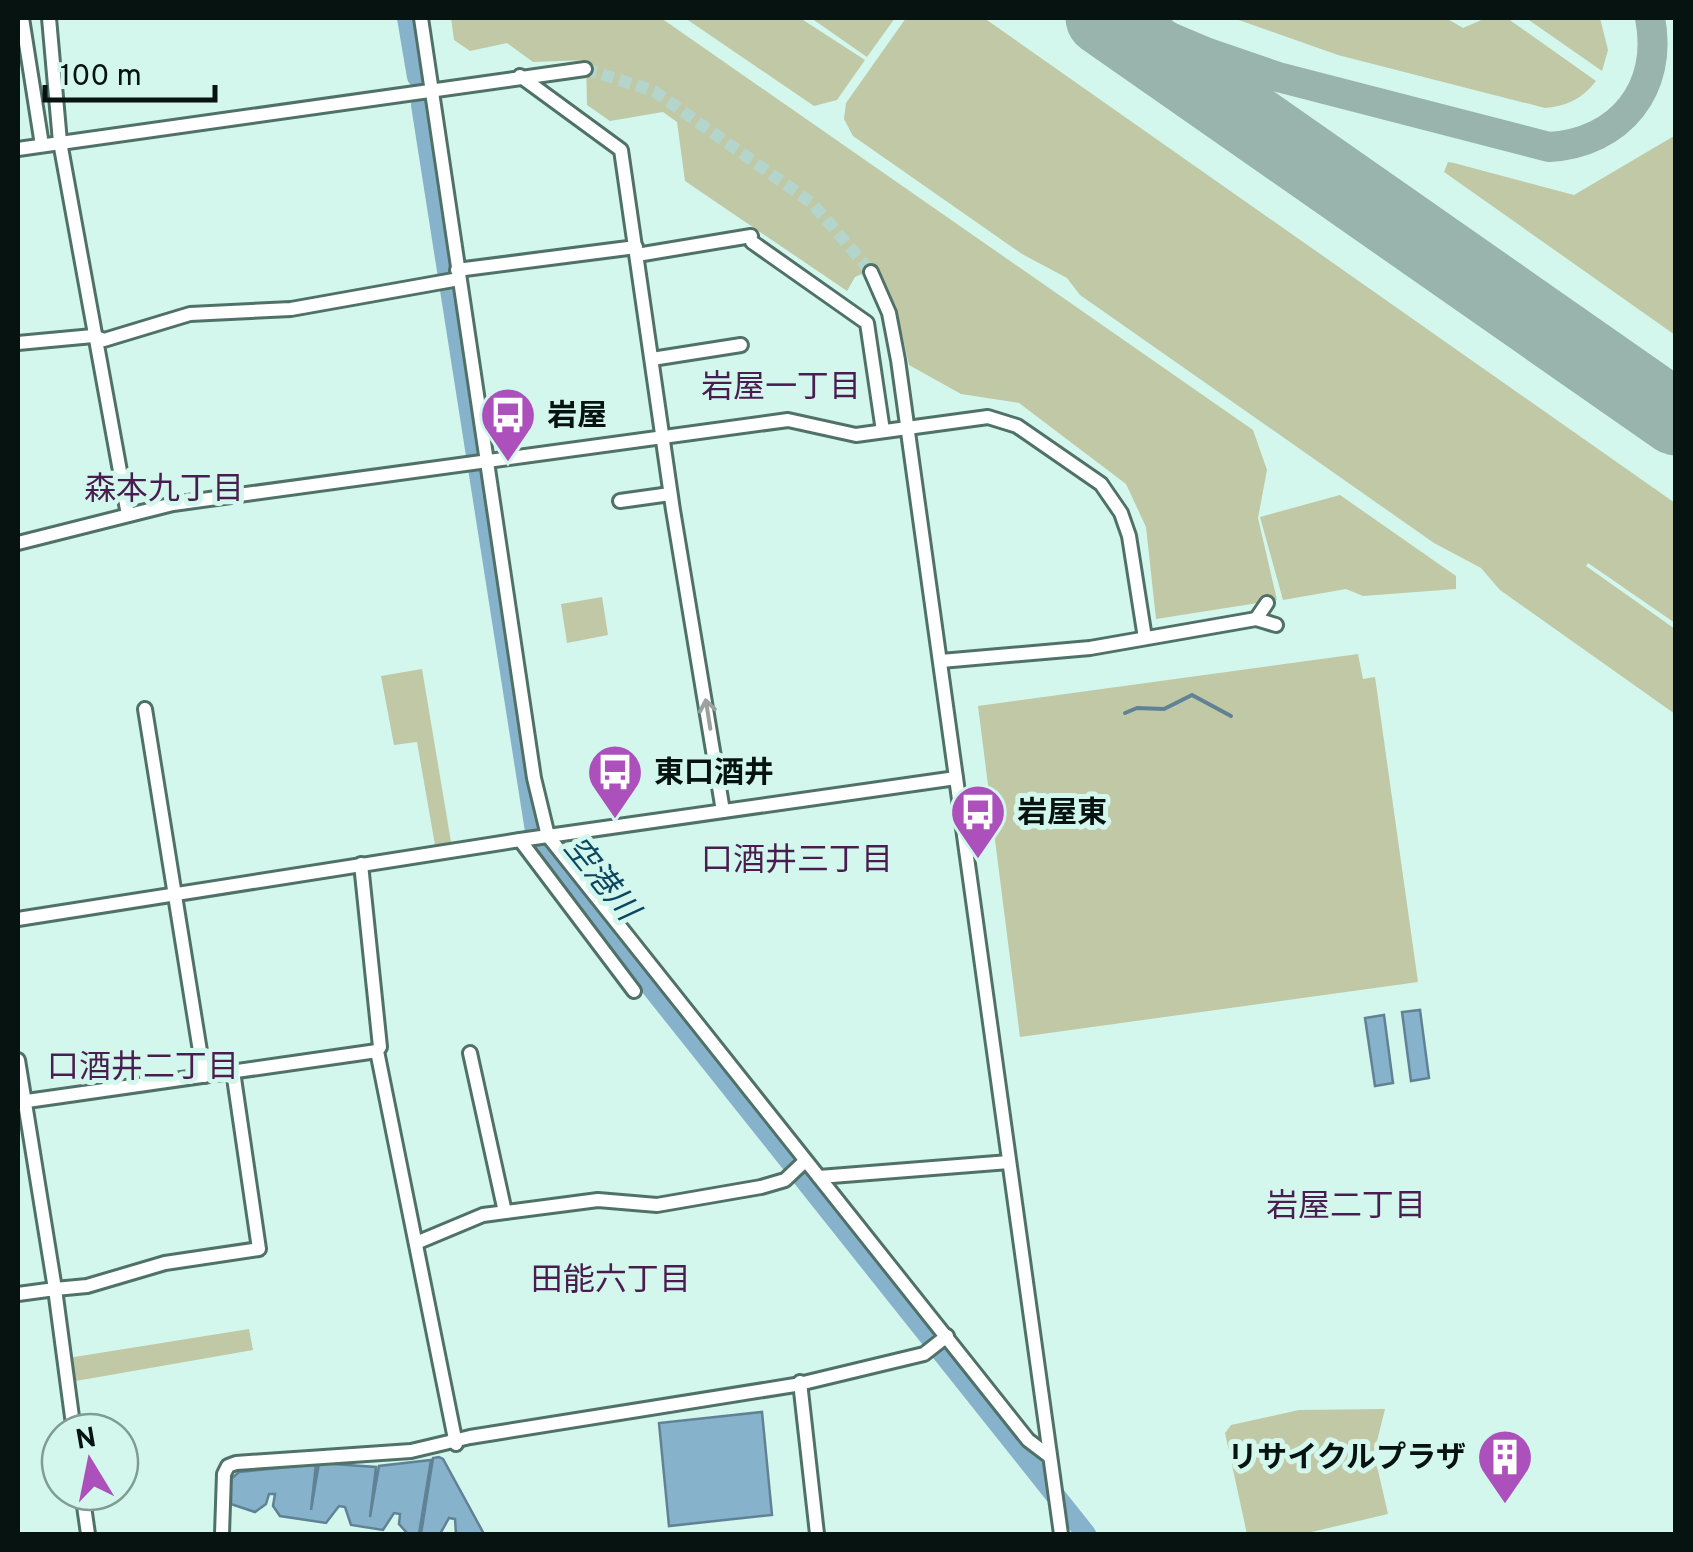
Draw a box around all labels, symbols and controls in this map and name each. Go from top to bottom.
scale bar [45,40,215,102]
text: 100 m [60,59,142,96]
district label: 岩屋一丁目 [701,369,861,409]
bus stop icon: 岩屋 [478,385,538,464]
place label: 岩屋 [547,399,607,436]
district label: 森本九丁目 [84,471,244,511]
one-way arrow [698,699,716,731]
bus stop icon: 東口酒井 [585,742,645,821]
place label: 東口酒井 [654,756,774,793]
bus stop icon: 岩屋東 [948,782,1008,861]
place label: 岩屋東 [1017,796,1107,833]
water label: 空港川 [554,830,647,932]
district label: 口酒井三丁目 [701,842,893,882]
district label: 口酒井二丁目 [47,1049,239,1089]
district label: 岩屋二丁目 [1266,1188,1426,1228]
district label: 田能六丁目 [531,1262,691,1302]
north arrow [40,1412,140,1512]
text: N [73,1421,99,1460]
building icon: リサイクルプラザ [1475,1427,1535,1506]
place label: リサイクルプラザ [1228,1441,1466,1478]

